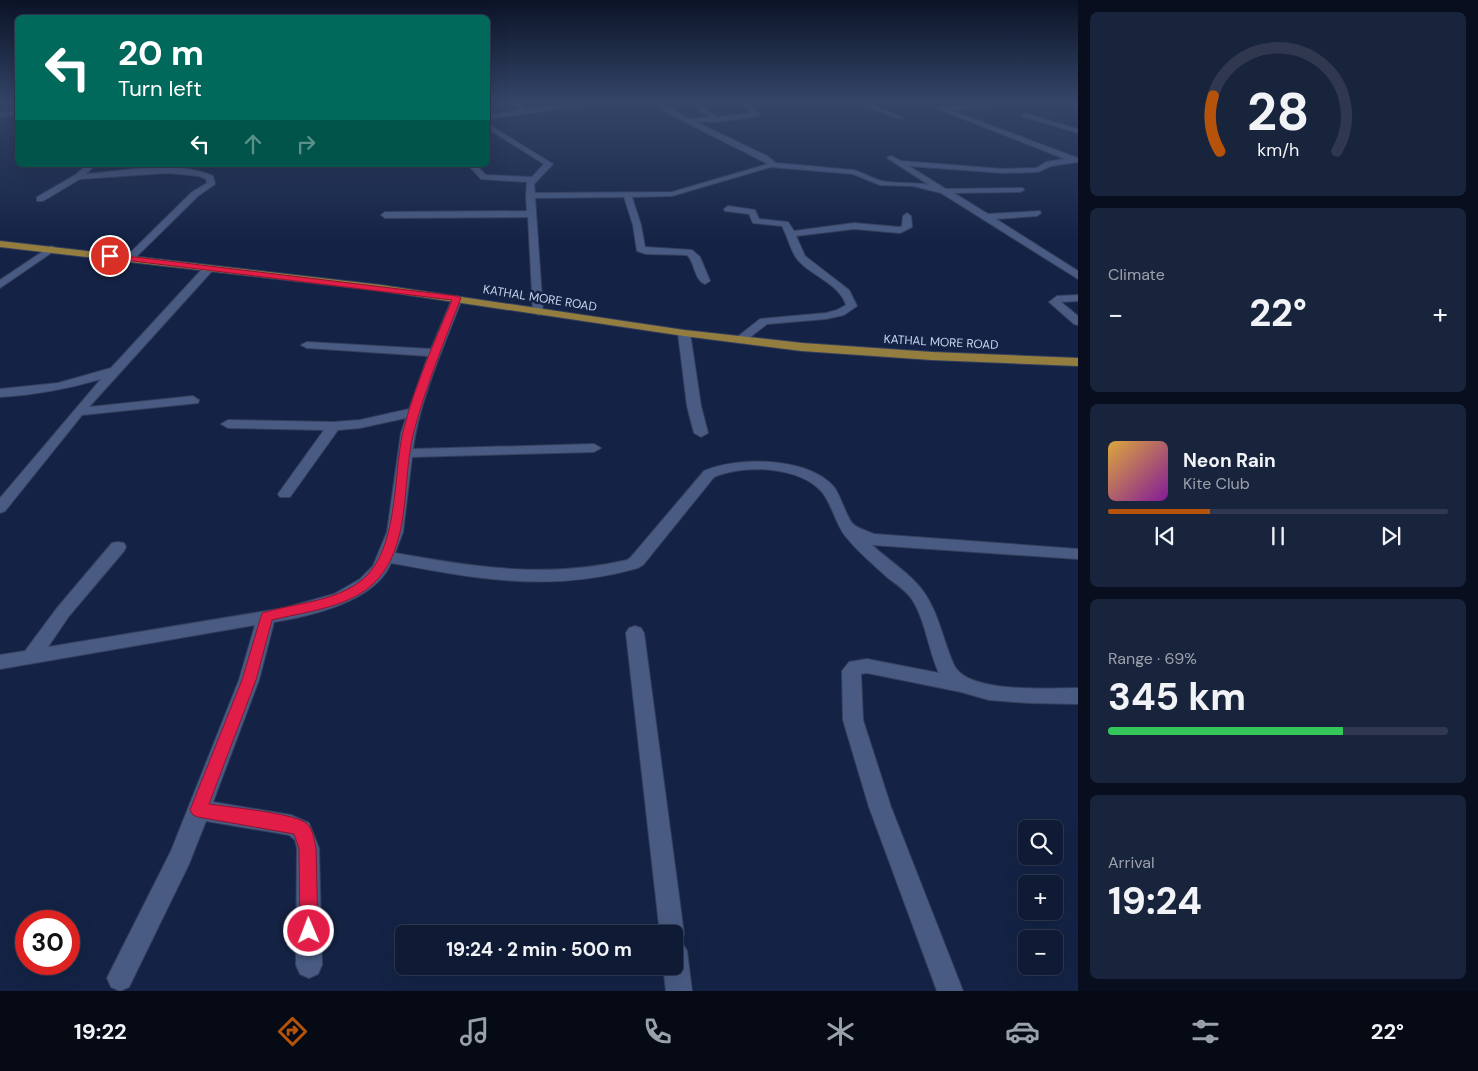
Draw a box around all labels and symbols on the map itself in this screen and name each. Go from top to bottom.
pin [89,235,131,277]
street label: KATHAL MORE ROAD [482,281,598,315]
street label: KATHAL MORE ROAD [883,331,999,353]
position arrow [282,904,334,956]
speed limit sign: 30 [15,910,80,975]

